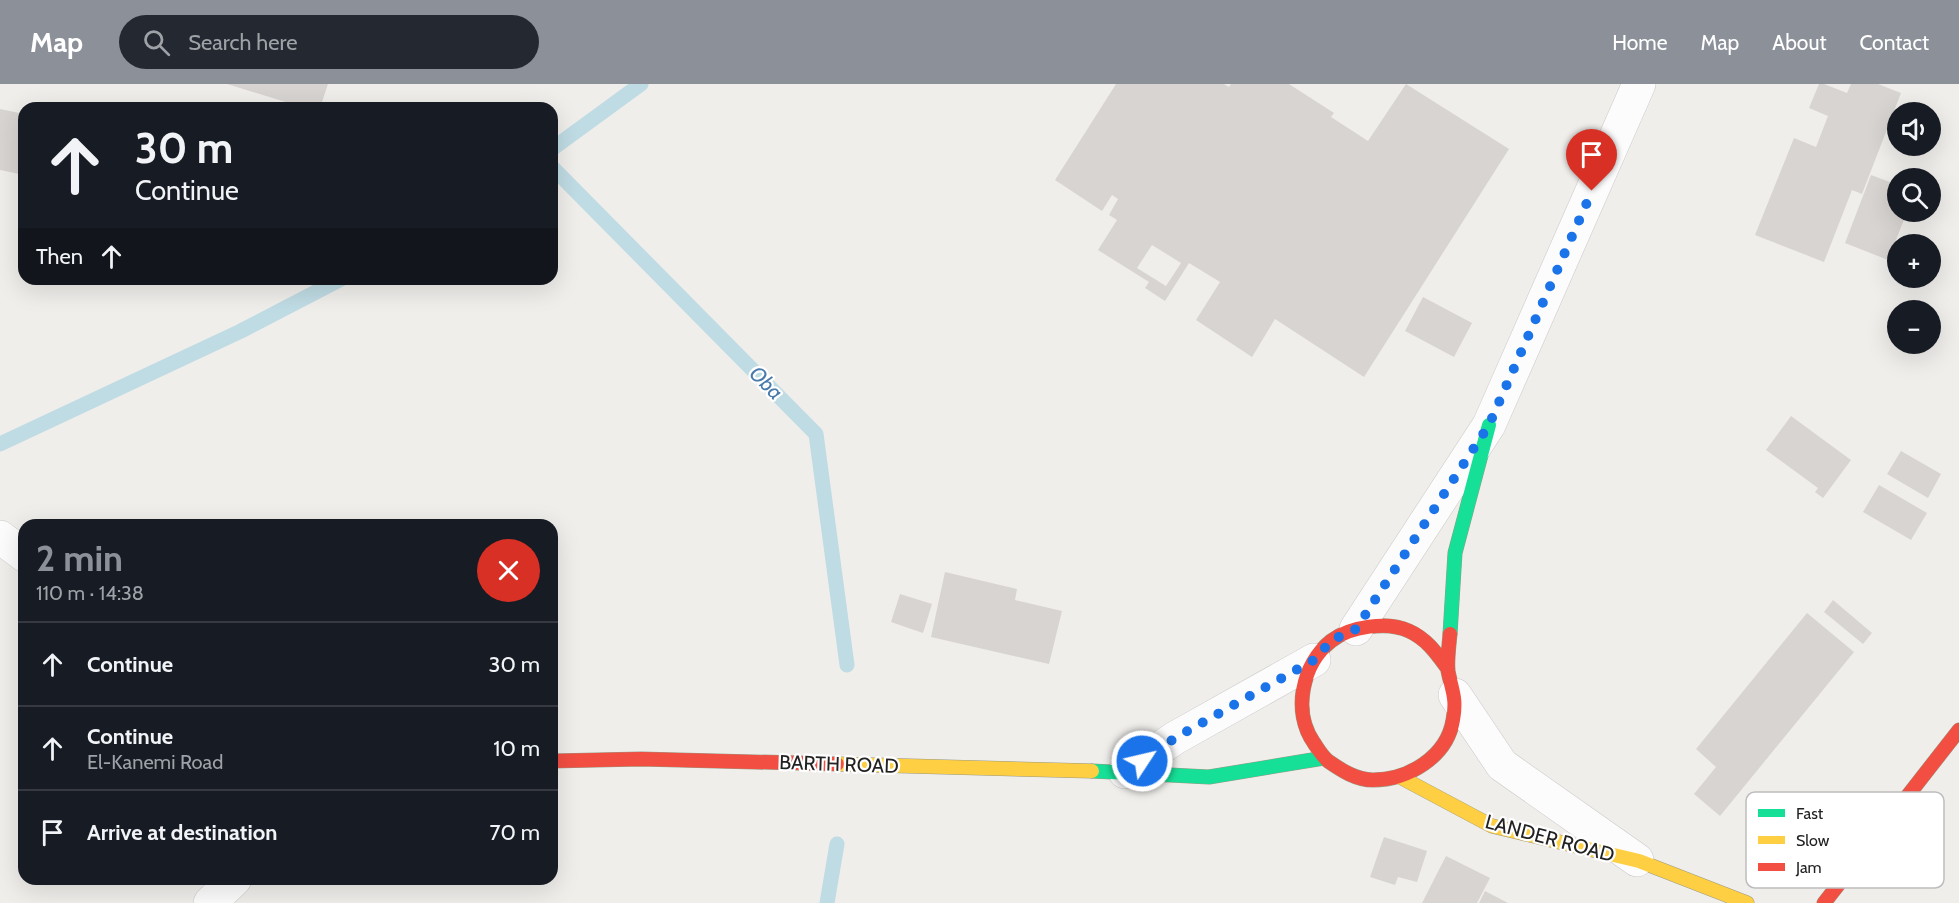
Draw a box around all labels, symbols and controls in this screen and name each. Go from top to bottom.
search box [119,15,539,69]
text: Map [30,25,83,59]
icon: search [140,26,173,59]
text: Search here [188,29,297,56]
text: Home [1612,30,1668,55]
text: Map [1701,30,1739,55]
text: About [1772,30,1826,55]
text: Contact [1859,30,1929,55]
map controls [1887,102,1941,354]
button: sound [1887,102,1941,156]
text: 30 m [135,122,233,174]
icon: ahead [36,126,114,204]
pin [1566,129,1617,191]
icon: arrive [1575,138,1608,171]
button: search [1887,168,1941,222]
text: Continue [135,174,239,207]
button: + [1887,234,1941,288]
icon: ahead [95,240,128,273]
text: Then [36,243,83,270]
button: − [1887,300,1941,354]
water label: Oba [744,361,788,405]
text: 2 min [36,536,123,580]
button: close [477,539,540,602]
text: 110 m · 14:38 [36,581,144,605]
icon: ahead [36,648,69,681]
text: Continue [87,651,173,678]
text: 30 m [488,651,540,678]
text: Continue [87,723,173,750]
position arrow [1110,729,1174,793]
icon: ahead [36,732,69,765]
text: 10 m [493,735,540,762]
text: El-Kanemi Road [87,750,223,774]
street label: BARTH ROAD [779,750,899,778]
legend [1746,792,1944,888]
text: Fast [1796,804,1824,823]
street label: LANDER ROAD [1483,809,1617,867]
icon: arrive [36,816,69,849]
text: Arrive at destination [87,819,277,846]
text: 70 m [490,819,540,846]
text: Slow [1796,831,1830,850]
text: Jam [1795,858,1822,877]

